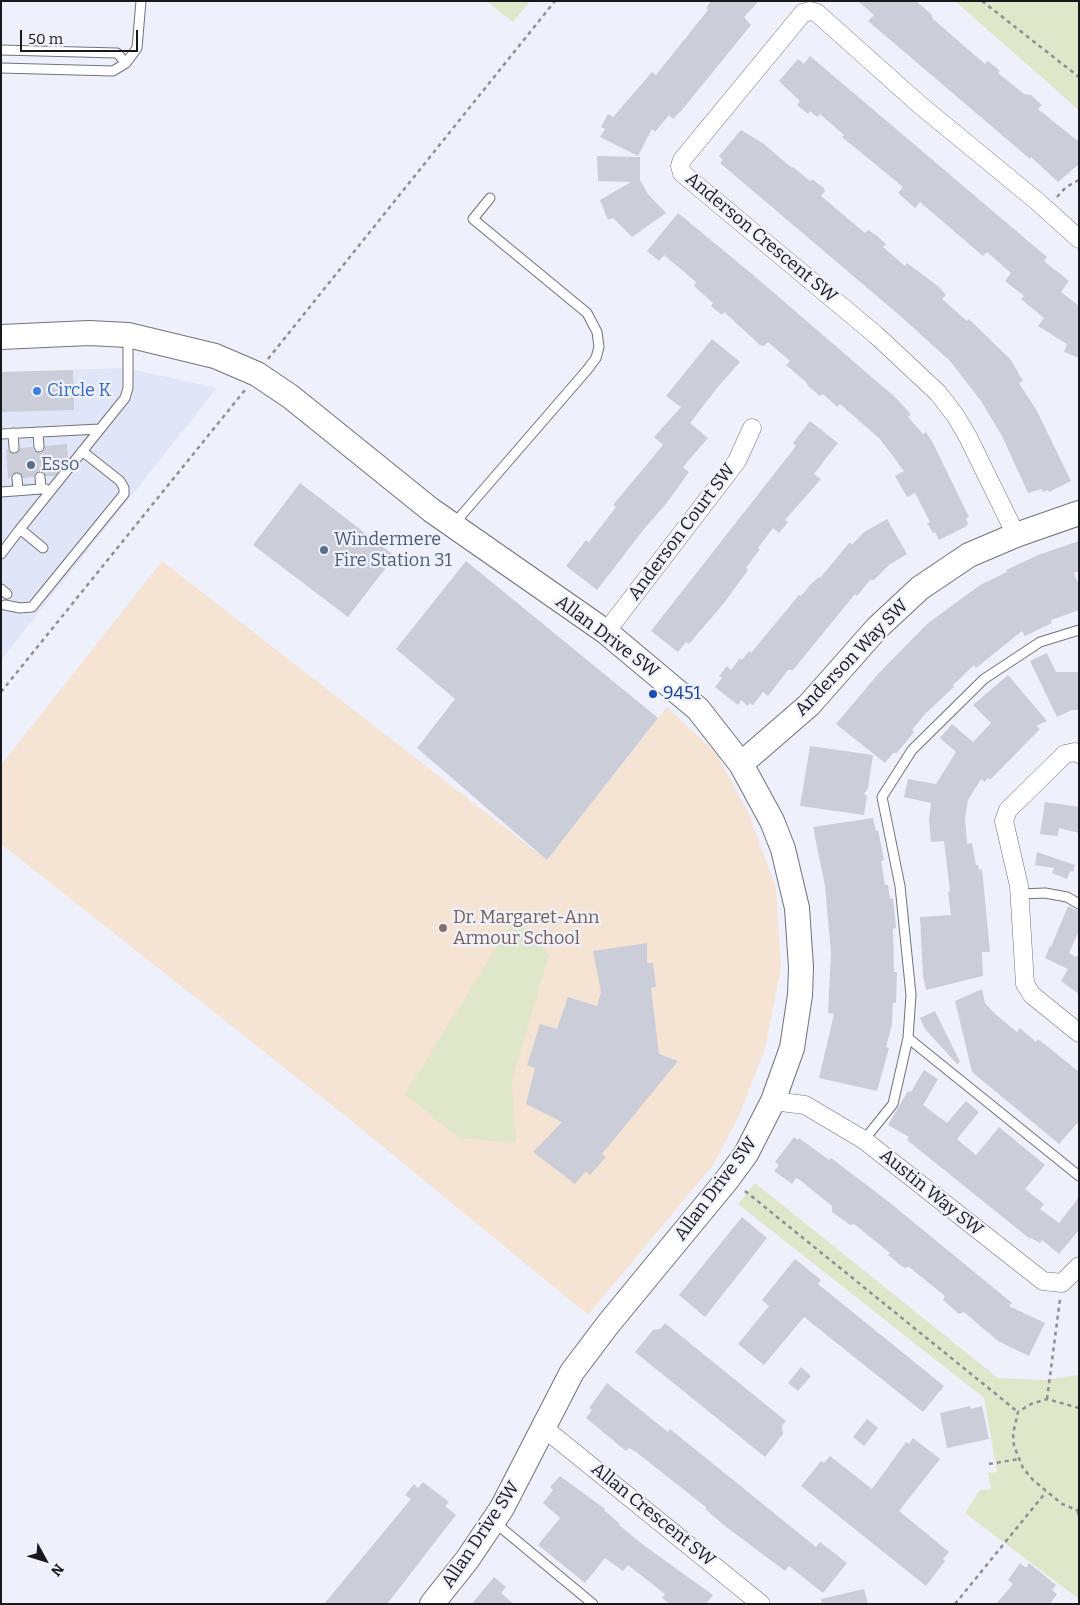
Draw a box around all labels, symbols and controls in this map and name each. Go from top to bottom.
scale bar [22,20,140,52]
text: 50 m [28,30,63,48]
street label: Anderson Crescent SW [681,168,841,308]
place label: Circle K [47,380,111,402]
marker: Circle K [31,385,43,397]
place label: Esso [41,454,79,476]
marker: Esso [25,459,37,471]
street label: Anderson Court SW [624,460,740,604]
place label: Windermere Fire Station 31 [334,529,452,572]
marker: Windermere Fire Station 31 [318,544,330,556]
street label: Allan Drive SW [551,591,663,683]
street label: Anderson Way SW [791,595,913,721]
place label: 9451 [663,683,701,705]
marker: 9451 [647,688,659,700]
place label: Dr. Margaret-Ann Armour School [453,907,600,950]
marker: Dr. Margaret-Ann Armour School [437,922,449,934]
street label: Allan Drive SW [670,1133,762,1245]
street label: Austin Way SW [875,1145,987,1241]
street label: Allan Crescent SW [587,1458,719,1572]
street label: Allan Drive SW [437,1478,525,1592]
north arrow [20,1535,70,1585]
text: N [47,1560,67,1579]

